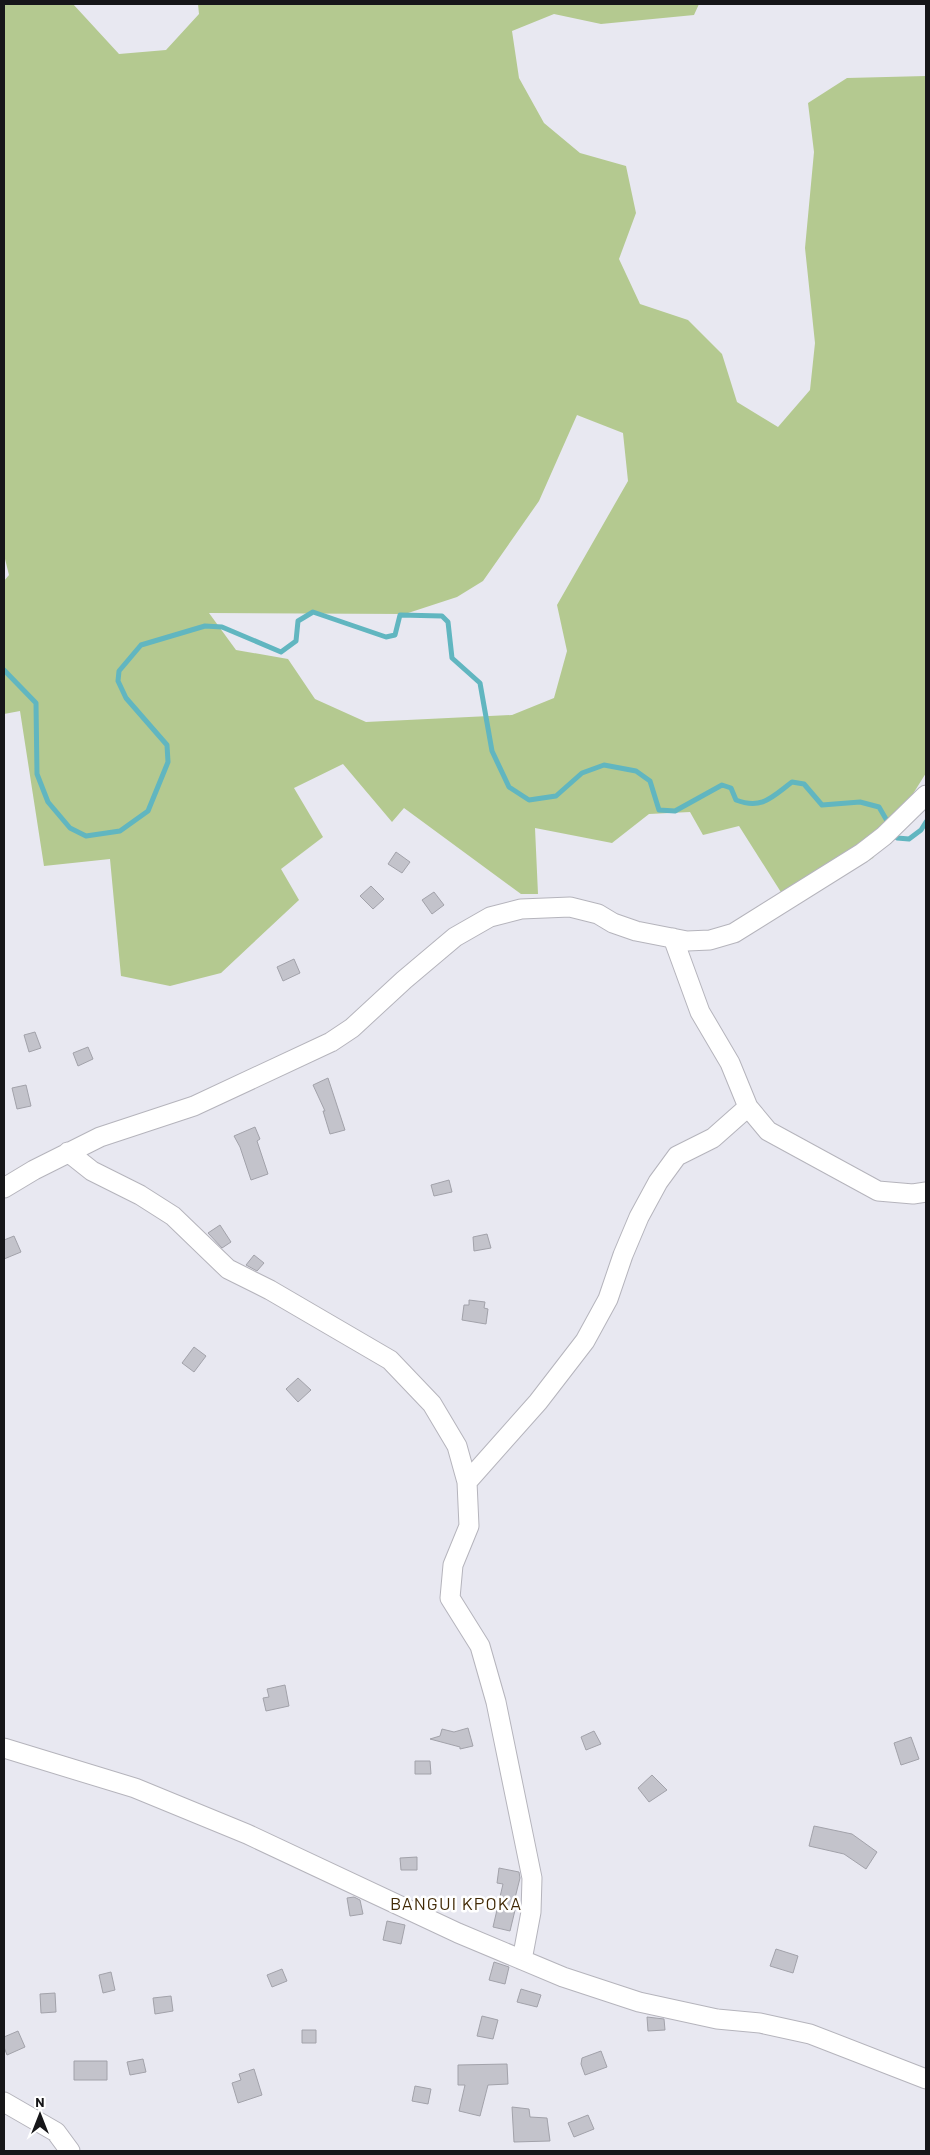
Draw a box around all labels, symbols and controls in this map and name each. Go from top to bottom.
district label: BANGUI KPOKA [390,1892,522,1914]
north arrow [15,2090,65,2140]
text: N [35,2093,45,2110]

